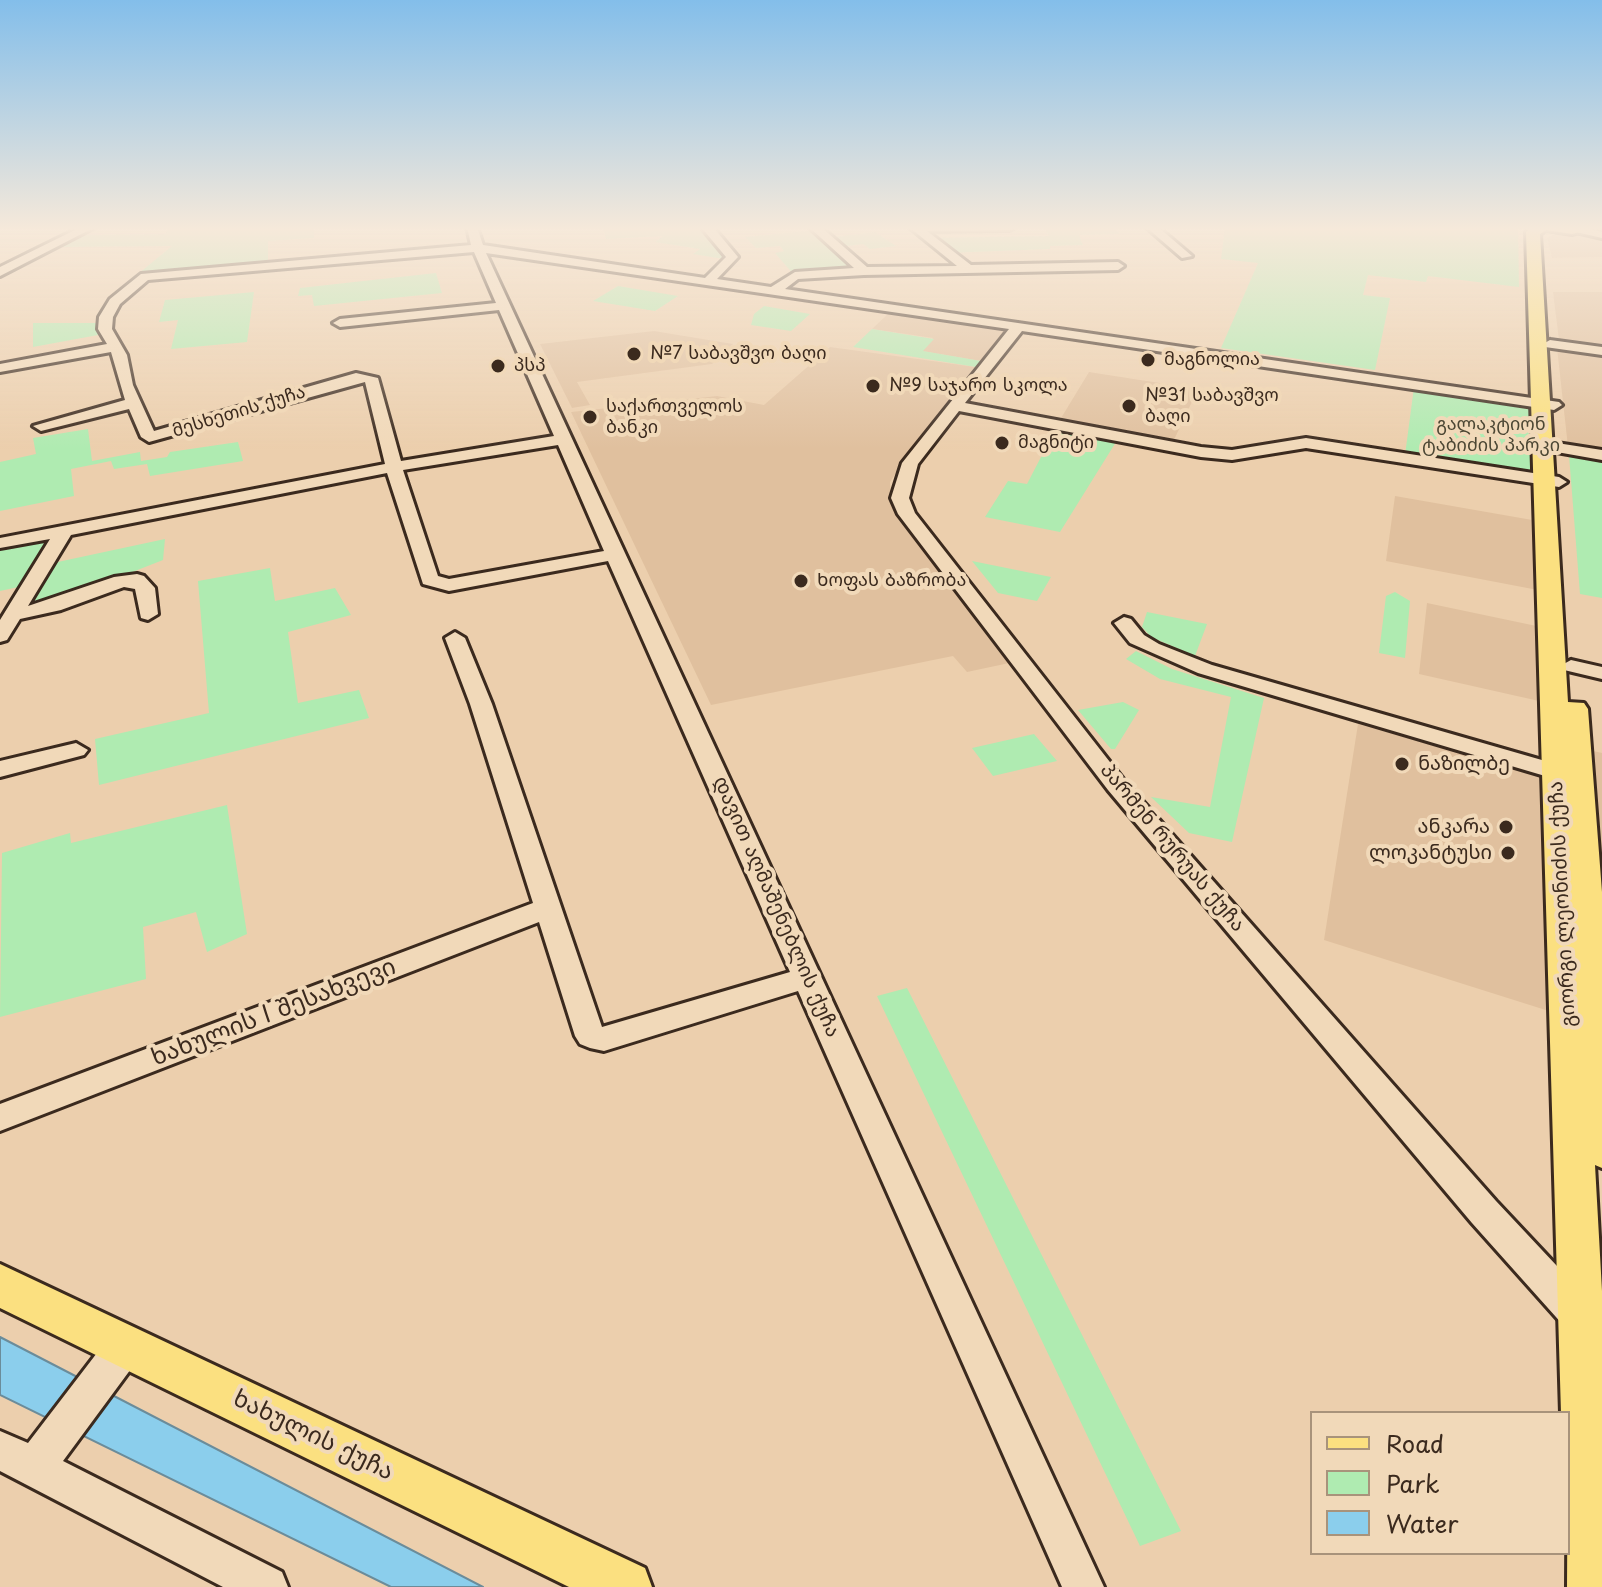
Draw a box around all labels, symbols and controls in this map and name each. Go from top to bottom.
place label: №7 საბავშვო ბაღი [650,343,827,365]
marker: №7 საბავშვო ბაღი [625,345,643,363]
place label: მაგნოლია [1164,349,1260,371]
marker: მაგნოლია [1139,351,1157,369]
place label: პსპ [514,355,546,377]
marker: პსპ [489,357,507,375]
place label: №9 საჯარო სკოლა [889,375,1068,397]
marker: №9 საჯარო სკოლა [864,377,882,395]
street label: მესხეთის ქუჩა [170,381,308,443]
place label: №31 საბავშვო ბაღი [1145,385,1279,428]
place label: საქართველოს ბანკი [606,396,743,438]
marker: №31 საბავშვო ბაღი [1120,397,1138,415]
marker: საქართველოს ბანკი [581,408,599,426]
park label: გალაკტიონ ტაბიძის პარკი [1422,414,1560,456]
place label: მაგნიტი [1018,432,1094,454]
marker: მაგნიტი [993,434,1011,452]
place label: Ხოფას Ბაზრობა [817,570,966,592]
marker: Ხოფას Ბაზრობა [792,572,810,590]
place label: ნაზილბე [1418,752,1510,776]
marker: ნაზილბე [1393,755,1411,773]
street label: პარმენ რურუას ქუჩა [1095,759,1249,937]
street label: დავით აღმაშენებლის ქუჩა [707,773,845,1041]
street label: გიორგი ლეონიძის ქუჩა [1545,780,1581,1028]
place label: ანკარა [1418,815,1490,839]
marker: ანკარა [1497,818,1515,836]
place label: ლოკანტუსი [1369,841,1492,865]
marker: ლოკანტუსი [1499,844,1517,862]
street label: ხახულის I შესახვევი [148,953,400,1073]
street label: ხახულის ქუჩა [228,1385,398,1487]
legend [1310,1411,1570,1555]
text: Road [1386,1425,1444,1461]
text: Park [1386,1465,1440,1501]
text: Water [1386,1505,1458,1541]

